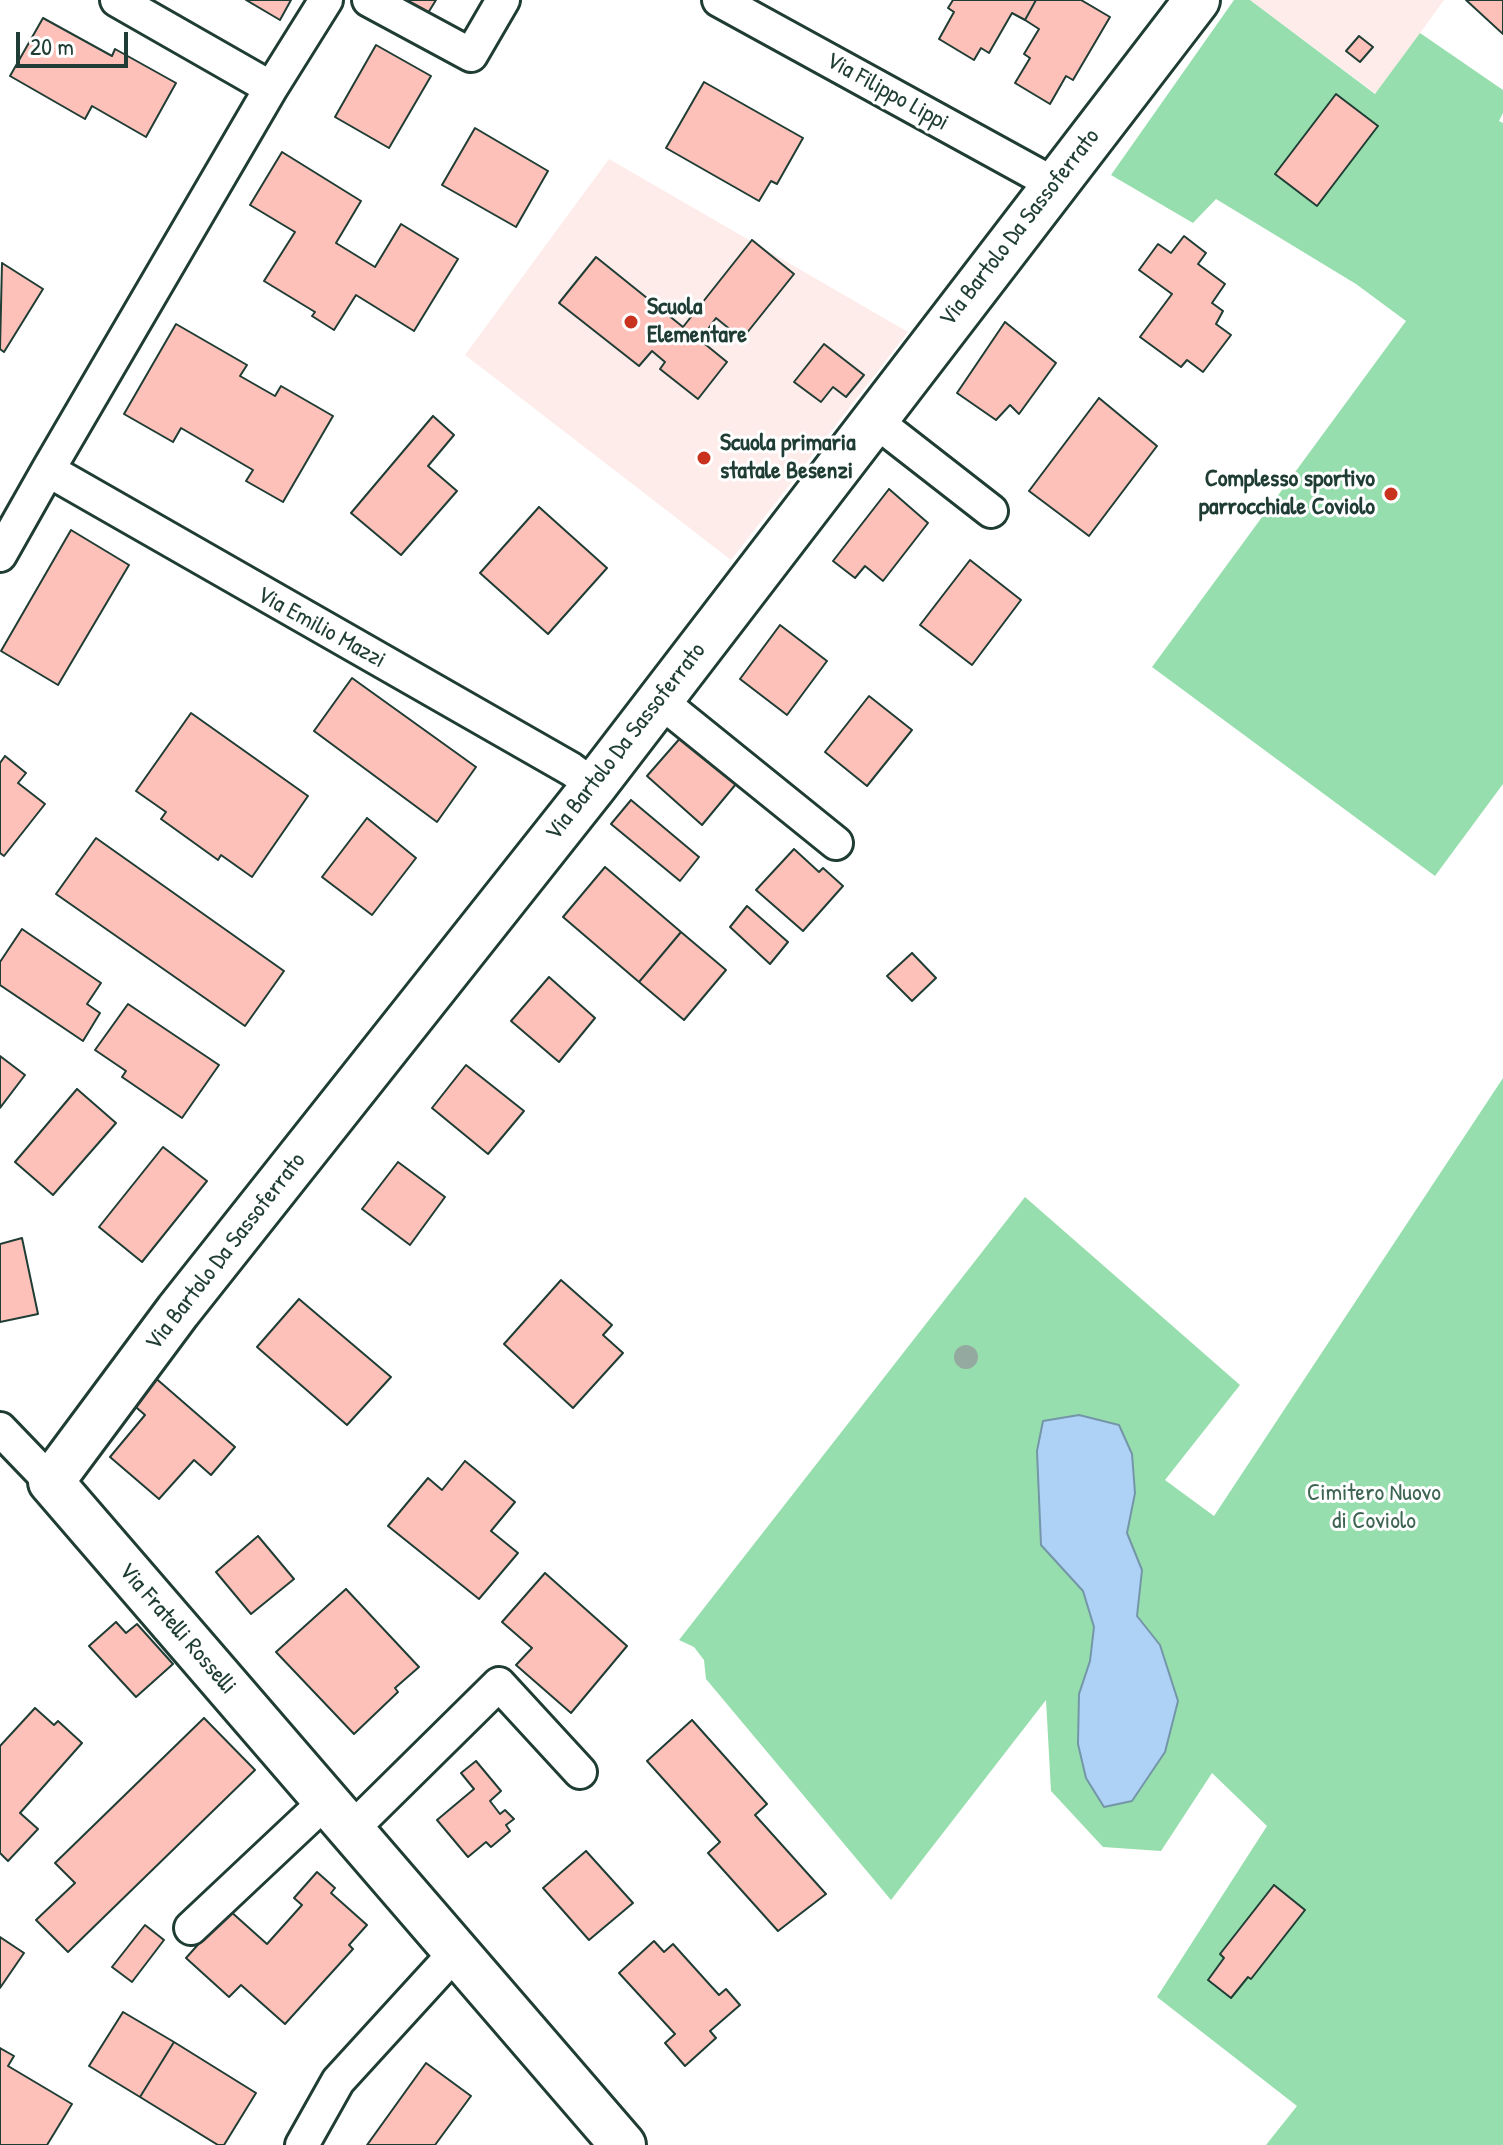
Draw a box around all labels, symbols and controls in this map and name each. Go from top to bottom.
scale bar [20,16,132,66]
text: 20 m [30,30,74,62]
street label: Via Filippo Lippi [821,46,953,138]
street label: Via Bartolo Da Sassoferrato [934,123,1106,333]
place label: Scuola Elementare [647,294,747,350]
marker: Scuola Elementare [622,313,640,331]
place label: Scuola primaria statale Besenzi [720,430,856,486]
marker: Scuola primaria statale Besenzi [695,449,713,467]
place label: Complesso sportivo parrocchiale Coviolo [1199,466,1375,522]
marker: Complesso sportivo parrocchiale Coviolo [1382,485,1400,503]
street label: Via Emilio Mazzi [252,581,390,675]
street label: Via Bartolo Da Sassoferrato [540,637,712,847]
street label: Via Bartolo Da Sassoferrato [140,1147,312,1357]
park label: Cimitero Nuovo di Coviolo [1307,1480,1441,1536]
street label: Via Fratelli Rosselli [112,1557,242,1701]

